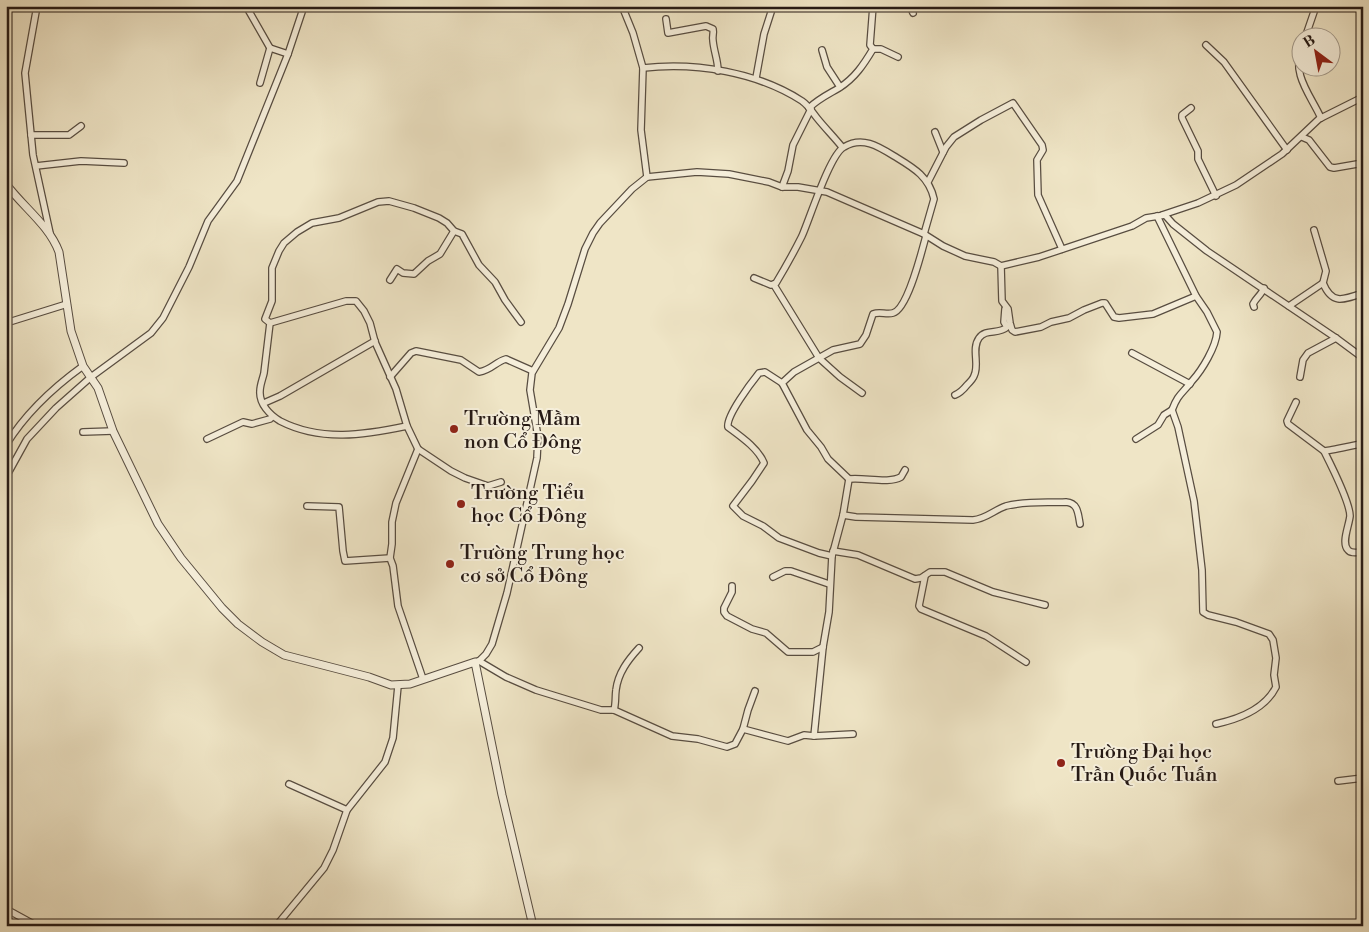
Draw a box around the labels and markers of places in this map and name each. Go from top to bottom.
place label: Trường Mầm non Cổ Đông [464,407,582,455]
marker: Trường Mầm non Cổ Đông [448,423,460,435]
place label: Trường Tiểu học Cổ Đông [471,481,587,529]
marker: Trường Tiểu học Cổ Đông [455,498,467,510]
place label: Trường Trung học cơ sở Cổ Đông [460,541,625,589]
marker: Trường Trung học cơ sở Cổ Đông [444,558,456,570]
place label: Trường Đại học Trần Quốc Tuấn [1071,740,1217,788]
marker: Trường Đại học Trần Quốc Tuấn [1055,757,1067,769]

